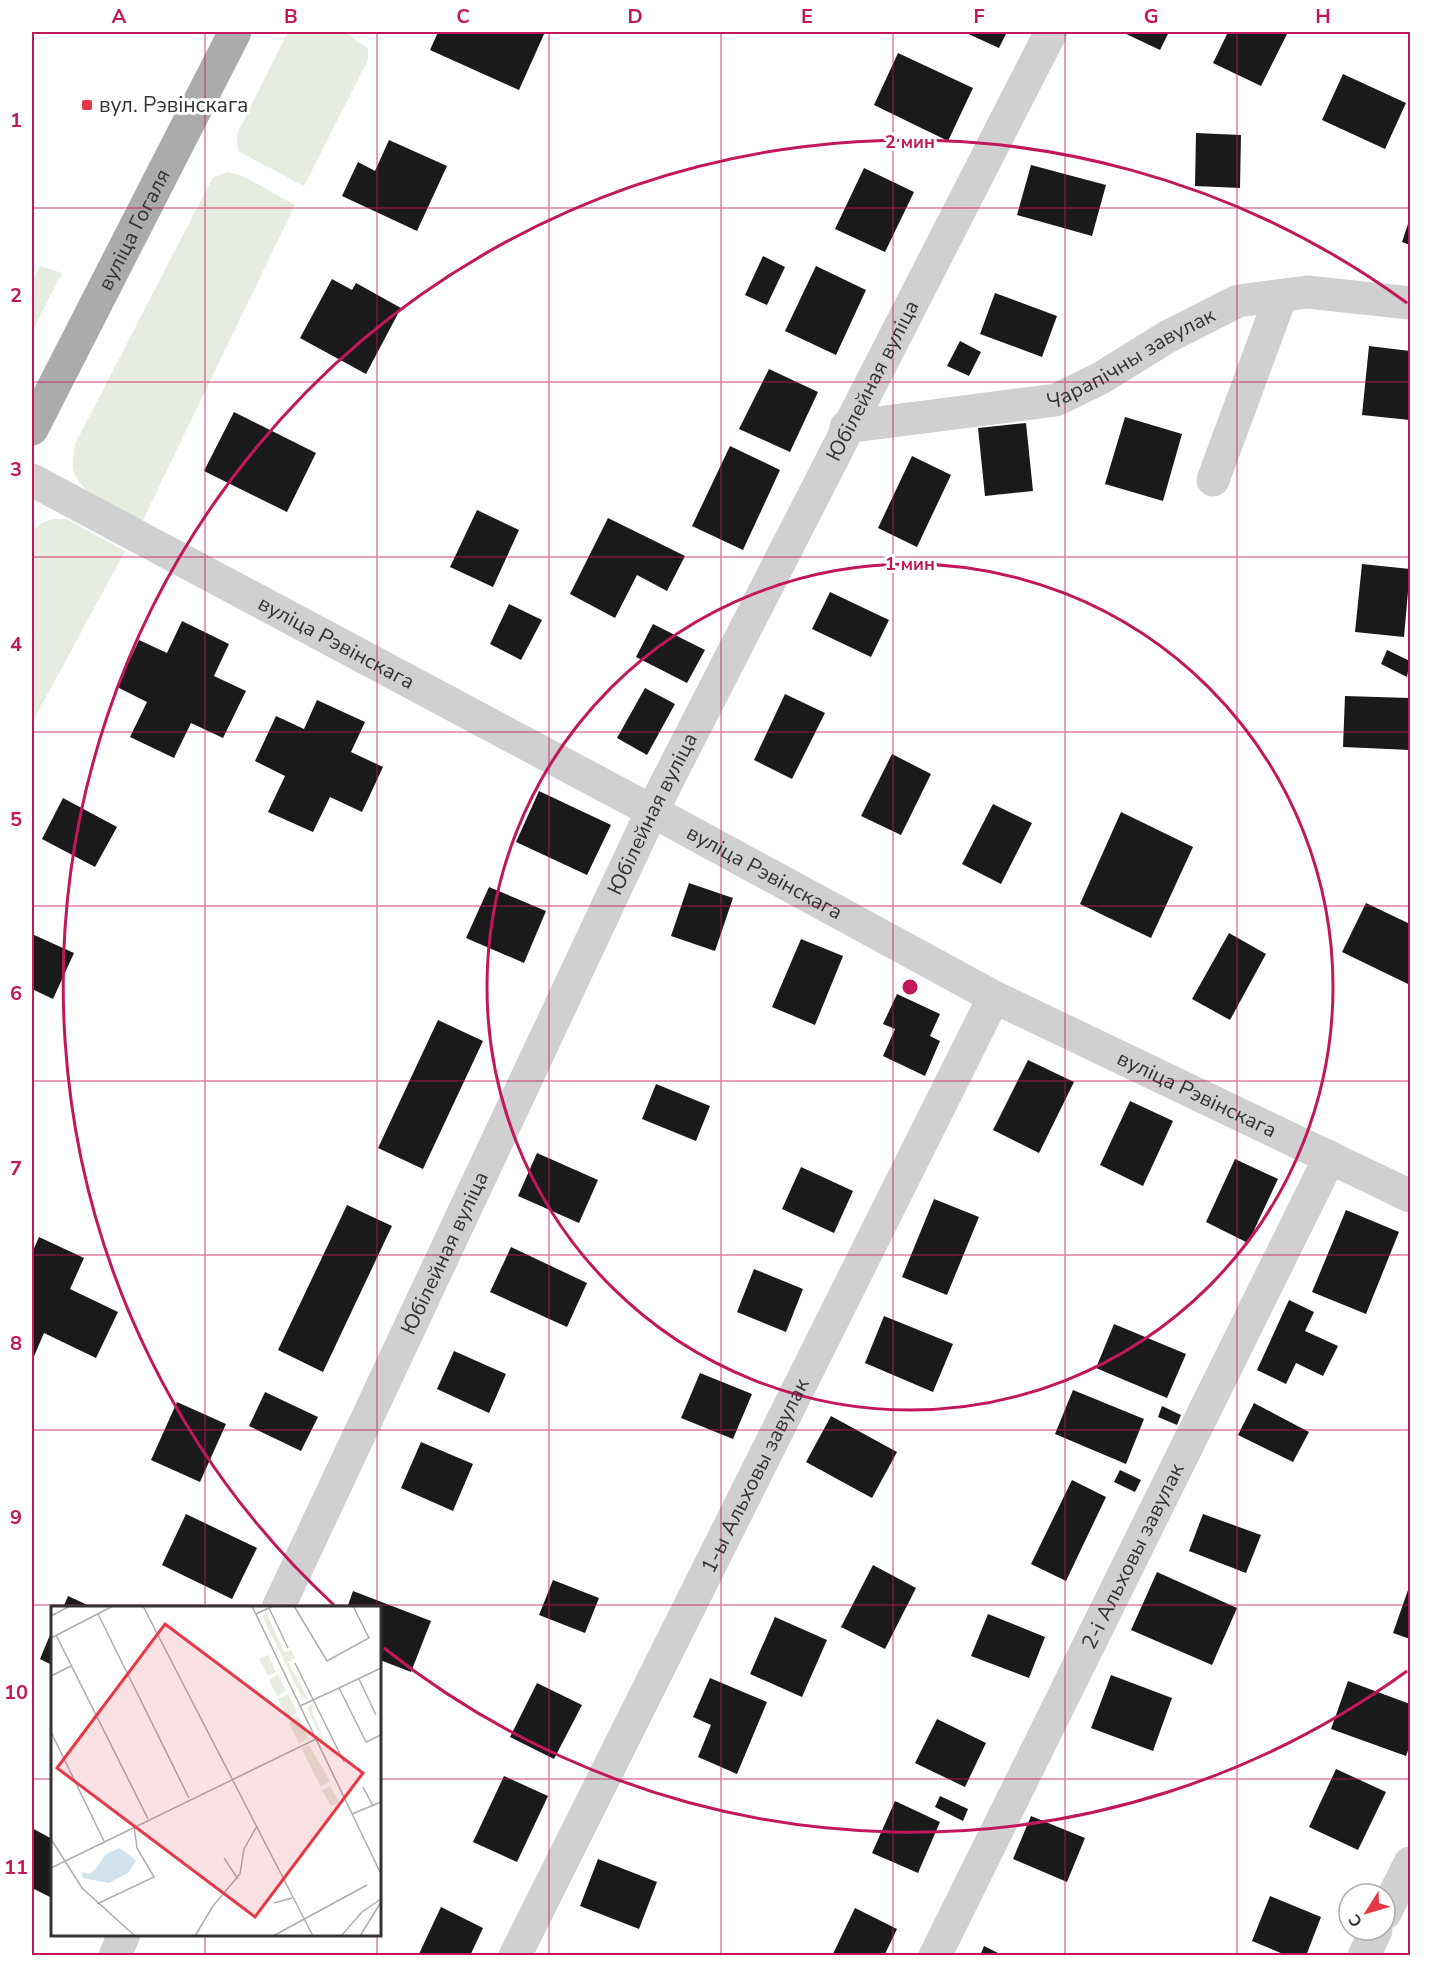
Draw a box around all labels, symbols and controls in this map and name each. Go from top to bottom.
text: A [112,3,127,30]
text: B [284,3,298,30]
text: C [456,3,470,30]
text: D [627,3,643,30]
text: E [801,3,813,30]
text: F [973,3,985,30]
text: G [1144,3,1158,30]
text: H [1315,3,1331,30]
place label: вул. Рэвінскага [99,91,248,119]
marker: вул. Рэвінскага [80,98,94,112]
text: 1 [10,107,22,134]
text: 2 мин [885,130,935,154]
street label: вуліца Гогаля [91,164,177,295]
text: 2 [10,282,22,309]
street label: Юбілейная вуліца [820,295,925,466]
street label: Чарапічны завулак [1045,300,1221,415]
text: 3 [10,456,22,483]
text: 1 мин [885,552,935,576]
street label: вуліца Рэвінскага [253,589,420,696]
text: 4 [10,631,22,658]
street label: Юбілейная вуліца [601,728,704,899]
text: 5 [10,806,22,833]
street label: вуліца Рэвінскага [682,818,848,926]
centre of rings [900,977,920,997]
text: 6 [10,980,22,1007]
street label: вуліца Рэвінскага [1112,1044,1281,1144]
text: 7 [10,1155,22,1182]
street label: Юбілейная вуліца [394,1167,495,1339]
text: 8 [10,1330,22,1357]
street label: 1-ы Альховы завулак [695,1373,816,1578]
street label: 2-і Альховы завулак [1075,1458,1191,1654]
text: 9 [10,1504,22,1531]
inset map [51,1606,381,1936]
text: 10 [4,1679,28,1706]
text: 11 [4,1854,28,1881]
north arrow [1337,1882,1397,1942]
text: С [1344,1909,1368,1931]

